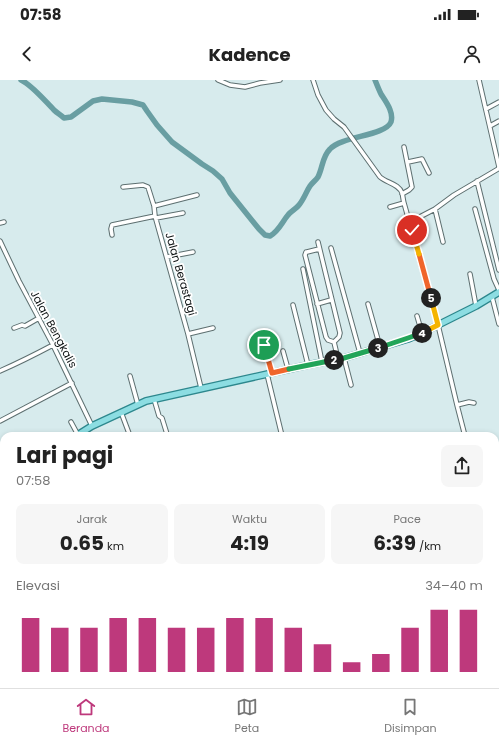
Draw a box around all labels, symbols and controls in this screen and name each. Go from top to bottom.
text: 07:58 [20,4,62,25]
text: Kadence [208,42,291,67]
icon: back [16,43,38,65]
icon: person [461,43,483,65]
pin [395,213,429,247]
icon: check [401,219,423,241]
street label: Jalan Berastagi [161,231,201,318]
street label: Jalan Bengkalis [27,287,81,371]
pin: 5 [421,288,441,308]
text: 5 [427,290,435,306]
pin: 4 [412,323,432,343]
text: 4 [418,325,426,341]
pin [247,328,281,362]
icon: arrive [253,334,275,356]
pin: 3 [368,338,388,358]
text: 3 [375,340,381,356]
pin: 2 [324,350,344,370]
text: 2 [331,352,337,368]
text: Lari pagi [16,440,113,471]
button: share [441,445,483,487]
text: 07:58 [16,471,50,490]
text: Jarak [77,511,107,527]
text: Waktu [232,511,267,527]
text: Pace [394,511,421,527]
text: 0.65 [60,529,104,557]
text: 4:19 [230,529,269,557]
text: 6:39 [373,529,416,557]
text: km [104,538,124,554]
text: /km [416,538,441,554]
text: Elevasi [16,576,60,595]
text: 34–40 m [425,576,483,595]
tab: Beranda [63,696,110,737]
tab: Peta [235,696,259,737]
tab: Disimpan [384,696,436,737]

